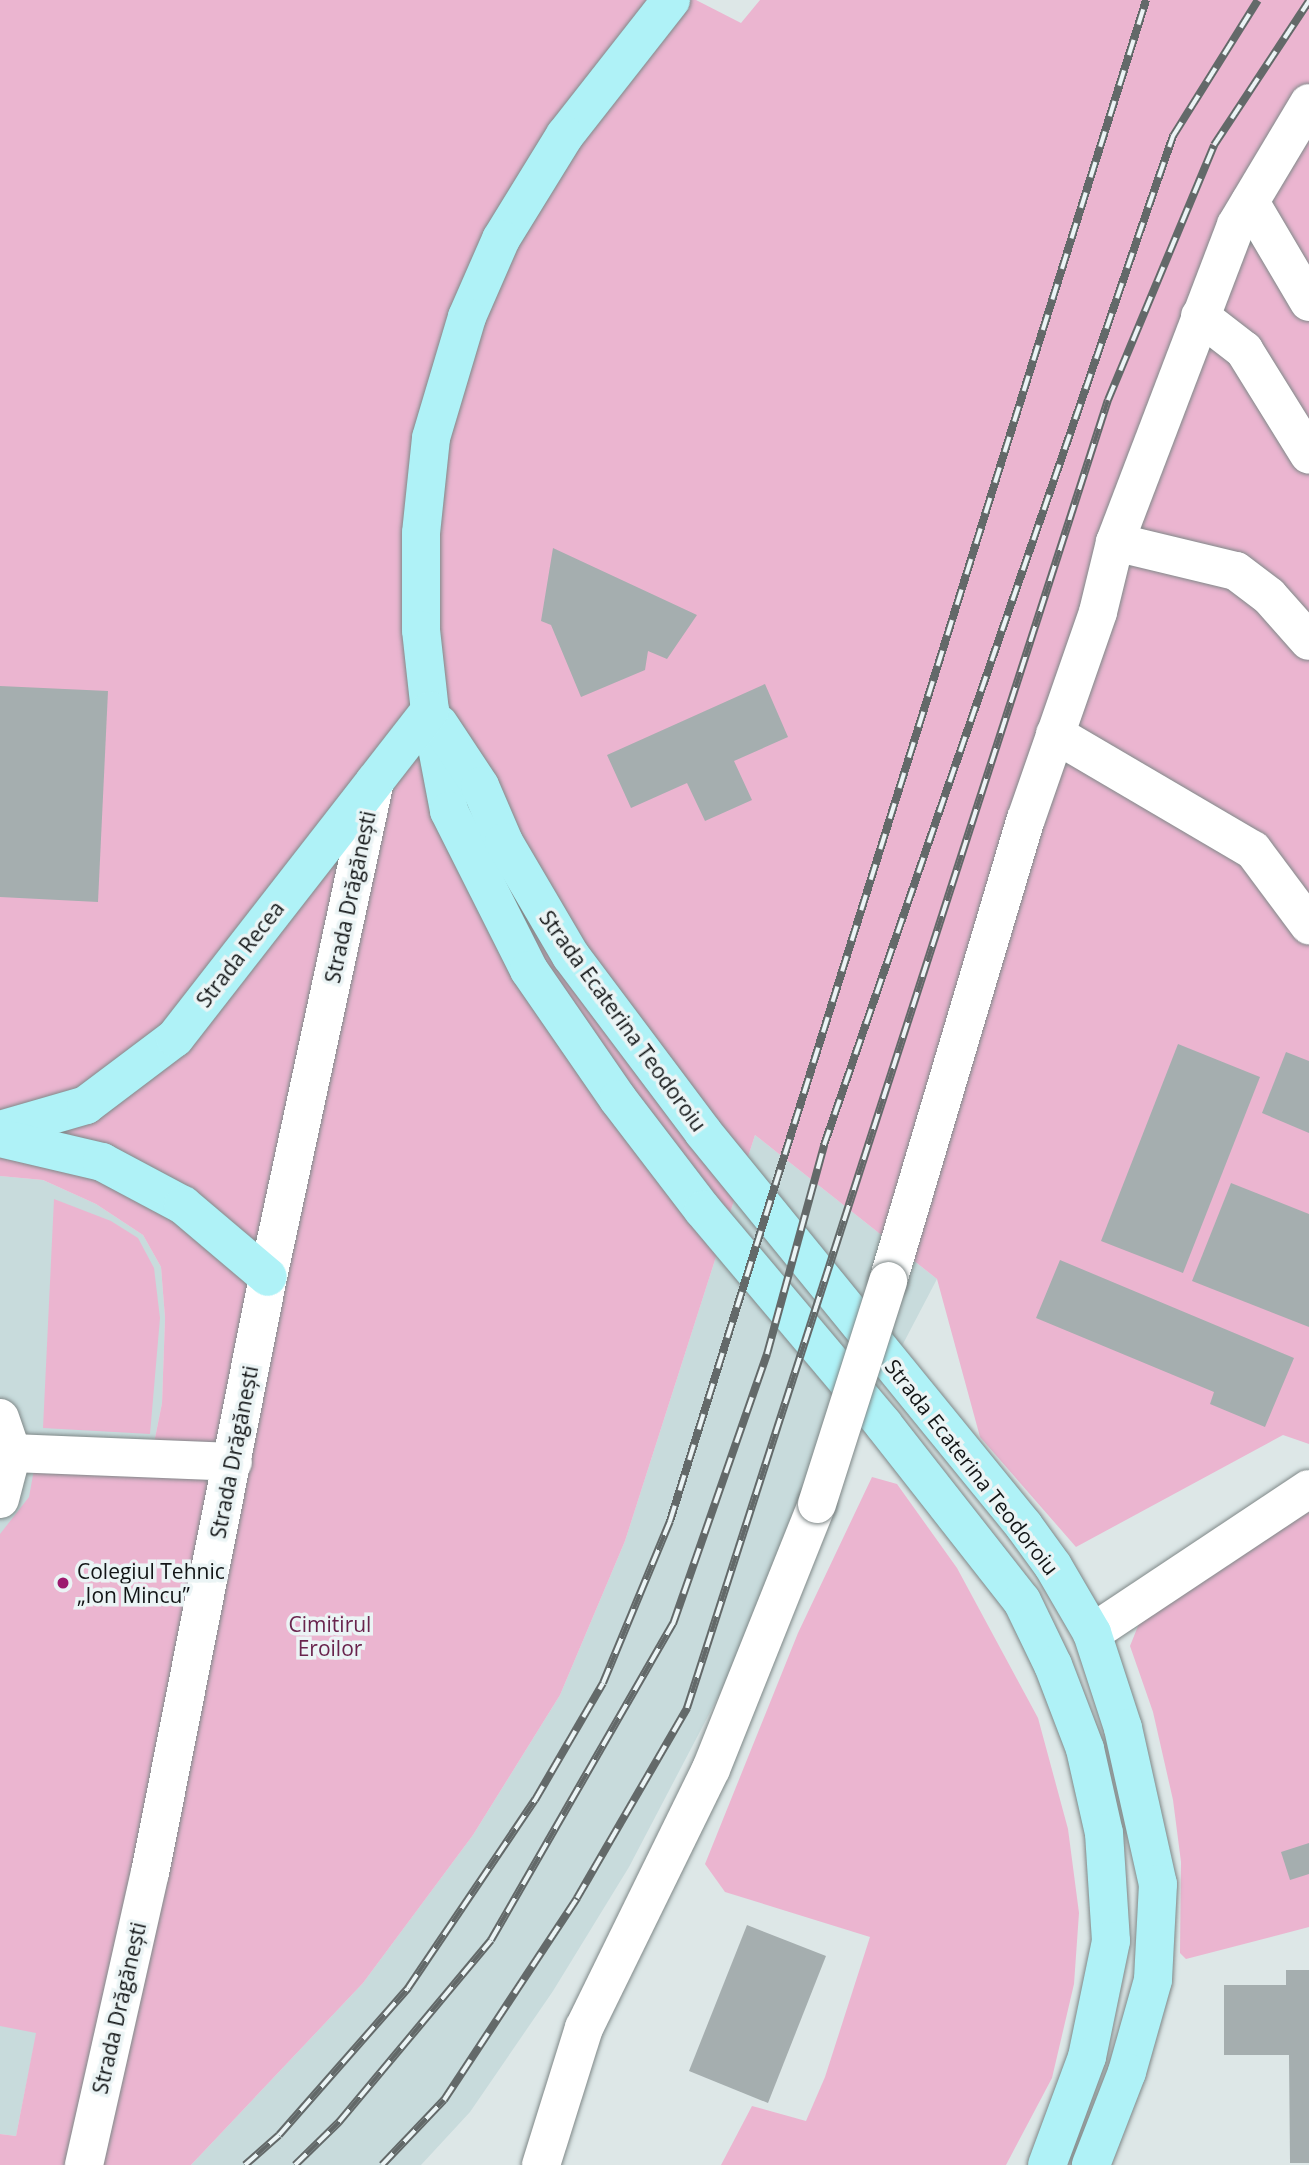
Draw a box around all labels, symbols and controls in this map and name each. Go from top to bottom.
street label: Strada Drăgănești [319,809,381,985]
street label: Strada Recea [191,896,289,1012]
street label: Strada Ecaterina Teodoroiu [534,906,712,1136]
street label: Strada Ecaterina Teodoroiu [880,1354,1064,1580]
street label: Strada Drăgănești [205,1364,263,1540]
place label: Colegiul Tehnic „Ion Mincu” [77,1558,225,1608]
marker: Colegiul Tehnic „Ion Mincu” [55,1575,71,1591]
park label: Cimitirul Eroilor [289,1611,371,1661]
street label: Strada Drăgănești [87,1920,151,2096]

